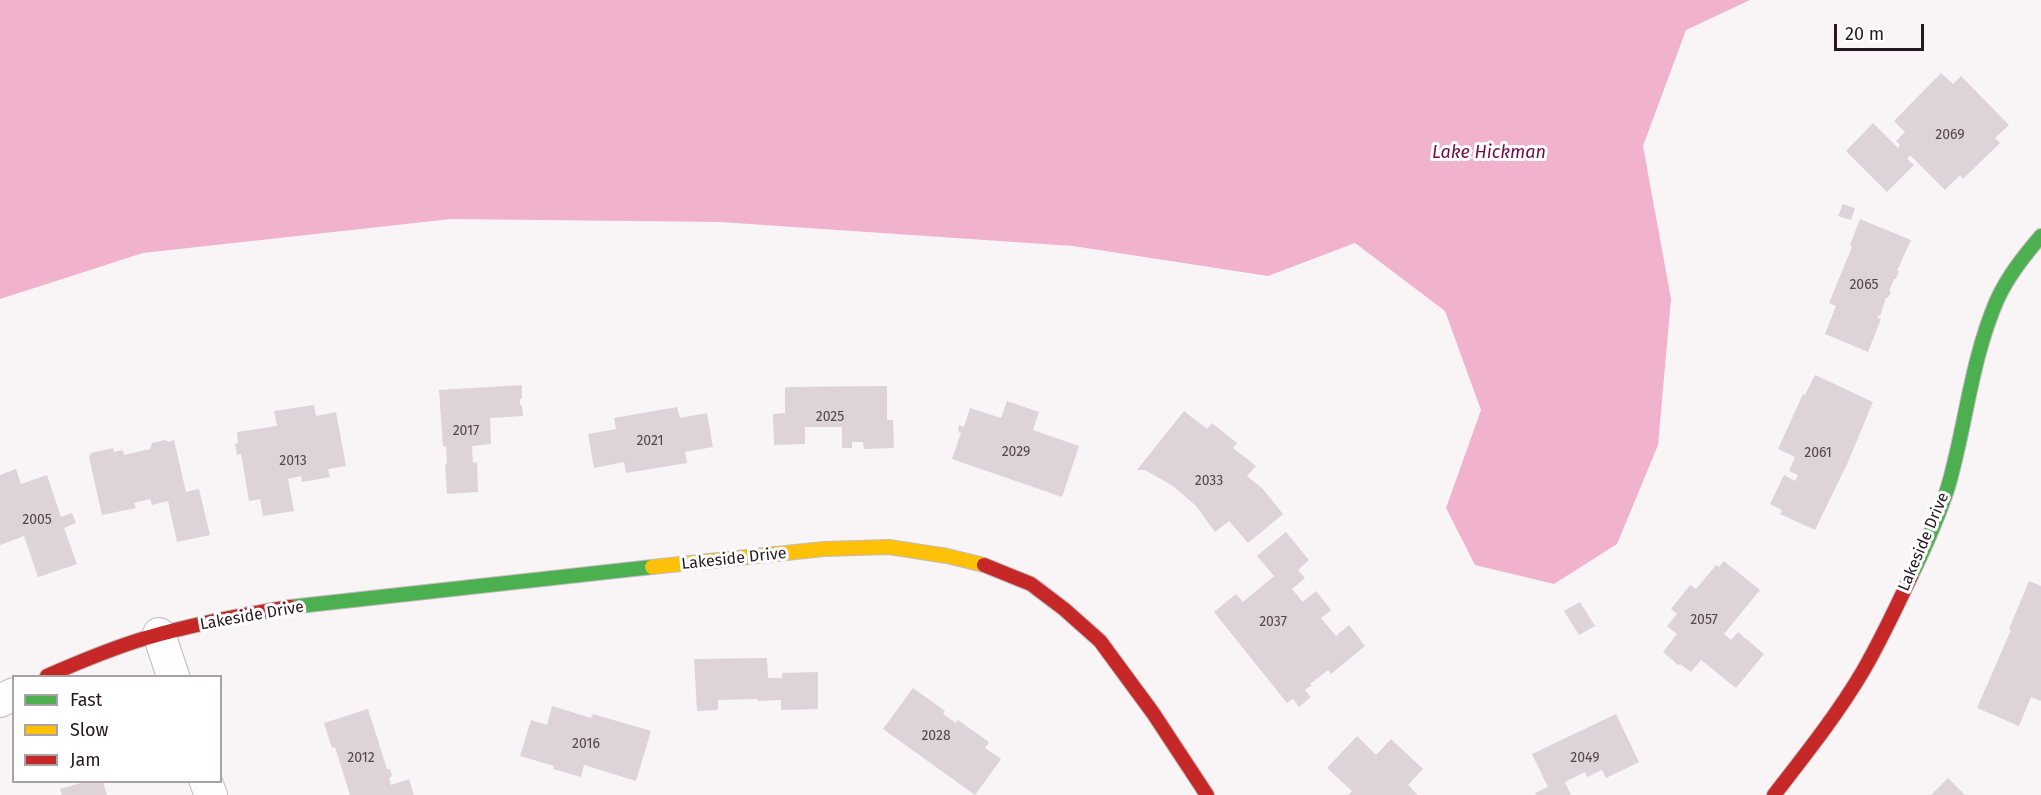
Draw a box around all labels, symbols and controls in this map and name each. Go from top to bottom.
scale bar [1837,12,1927,50]
text: 20 m [1845,23,1884,45]
house number: 2069 [1935,127,1965,143]
water label: Lake Hickman [1432,142,1546,164]
house number: 2065 [1849,277,1879,293]
house number: 2025 [816,409,844,425]
house number: 2017 [453,423,479,439]
house number: 2021 [636,433,664,449]
house number: 2029 [1002,444,1030,460]
house number: 2061 [1804,445,1832,461]
house number: 2013 [279,453,307,469]
house number: 2033 [1195,473,1223,489]
street label: Lakeside Drive [1895,490,1953,594]
house number: 2005 [22,512,52,528]
street label: Lakeside Drive [681,544,787,574]
street label: Lakeside Drive [198,597,306,635]
house number: 2057 [1690,612,1718,628]
house number: 2037 [1259,614,1287,630]
legend [12,675,222,783]
text: Fast [70,689,102,711]
text: Slow [70,719,108,741]
house number: 2028 [921,728,951,744]
house number: 2016 [572,736,600,752]
text: Jam [70,749,101,771]
house number: 2012 [347,750,375,766]
house number: 2049 [1570,750,1600,766]

